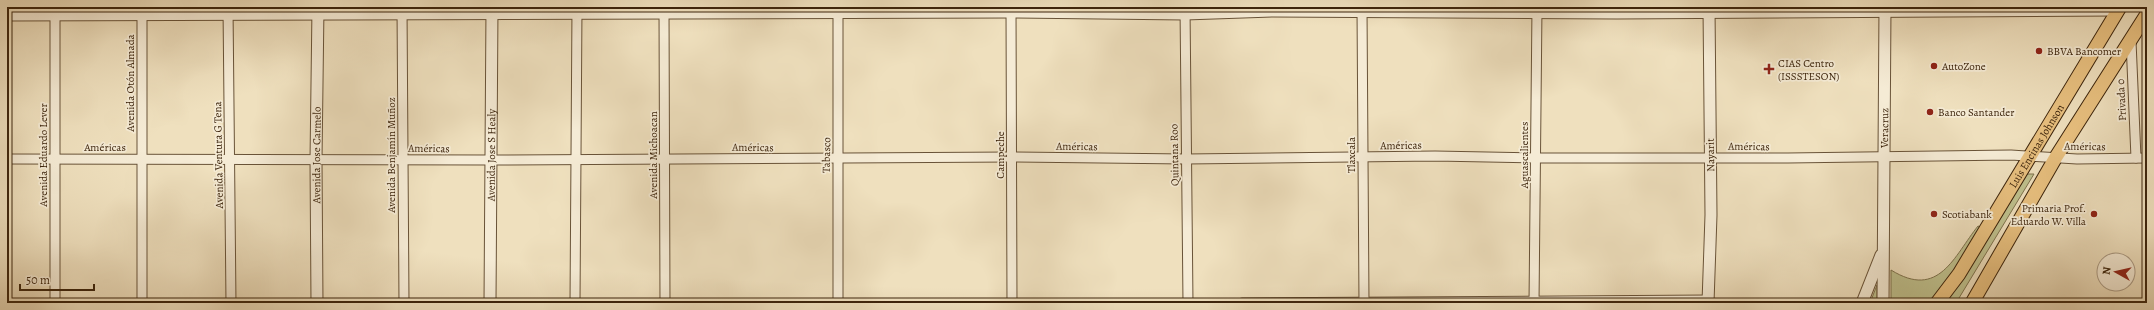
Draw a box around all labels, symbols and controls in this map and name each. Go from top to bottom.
street label: Avenida Otón Almada [123,33,138,133]
place label: BBVA Bancomer [2047,44,2121,59]
marker: BBVA Bancomer [2034,46,2044,56]
place label: CIAS Centro (ISSSTESON) [1778,56,1839,84]
place label: AutoZone [1941,59,1986,74]
marker: AutoZone [1929,61,1939,71]
marker: CIAS Centro (ISSSTESON) [1763,63,1775,75]
street label: Privada 0 [2113,78,2130,121]
street label: Avenida Benjamín Muñoz [384,97,399,214]
street label: Avenida Ventura G Tena [210,101,227,210]
street label: Luis Encinas Johnson [2006,101,2068,191]
street label: Avenida Eduardo Lever [36,103,51,208]
place label: Banco Santander [1938,105,2014,120]
street label: Avenida Jose Carmelo [309,106,325,205]
marker: Banco Santander [1925,107,1935,117]
street label: Veracruz [1877,108,1892,149]
street label: Avenida Jose S Healy [484,109,499,202]
street label: Avenida Michoacan [646,111,661,200]
street label: Aguascalientes [1517,122,1532,189]
street label: Quintana Roo [1166,123,1183,186]
street label: Campeche [993,131,1008,179]
street label: Tlaxcala [1344,136,1359,173]
street label: Tabasco [819,137,834,173]
street label: Américas [1379,138,1422,153]
street label: Nayarit [1703,138,1718,172]
street label: Américas [1055,139,1098,154]
street label: Américas [1727,139,1770,154]
street label: Américas [2063,139,2106,154]
street label: Américas [83,140,126,155]
street label: Américas [731,140,774,155]
street label: Américas [407,141,450,156]
place label: Primaria Prof. Eduardo W. Villa [2011,201,2087,229]
place label: Scotiabank [1942,207,1992,222]
marker: Scotiabank [1929,209,1939,219]
marker: Primaria Prof. Eduardo W. Villa [2089,209,2099,219]
north arrow [2096,252,2136,292]
scale bar [20,266,94,292]
text: N [2099,266,2115,276]
text: 50 m [26,272,50,288]

